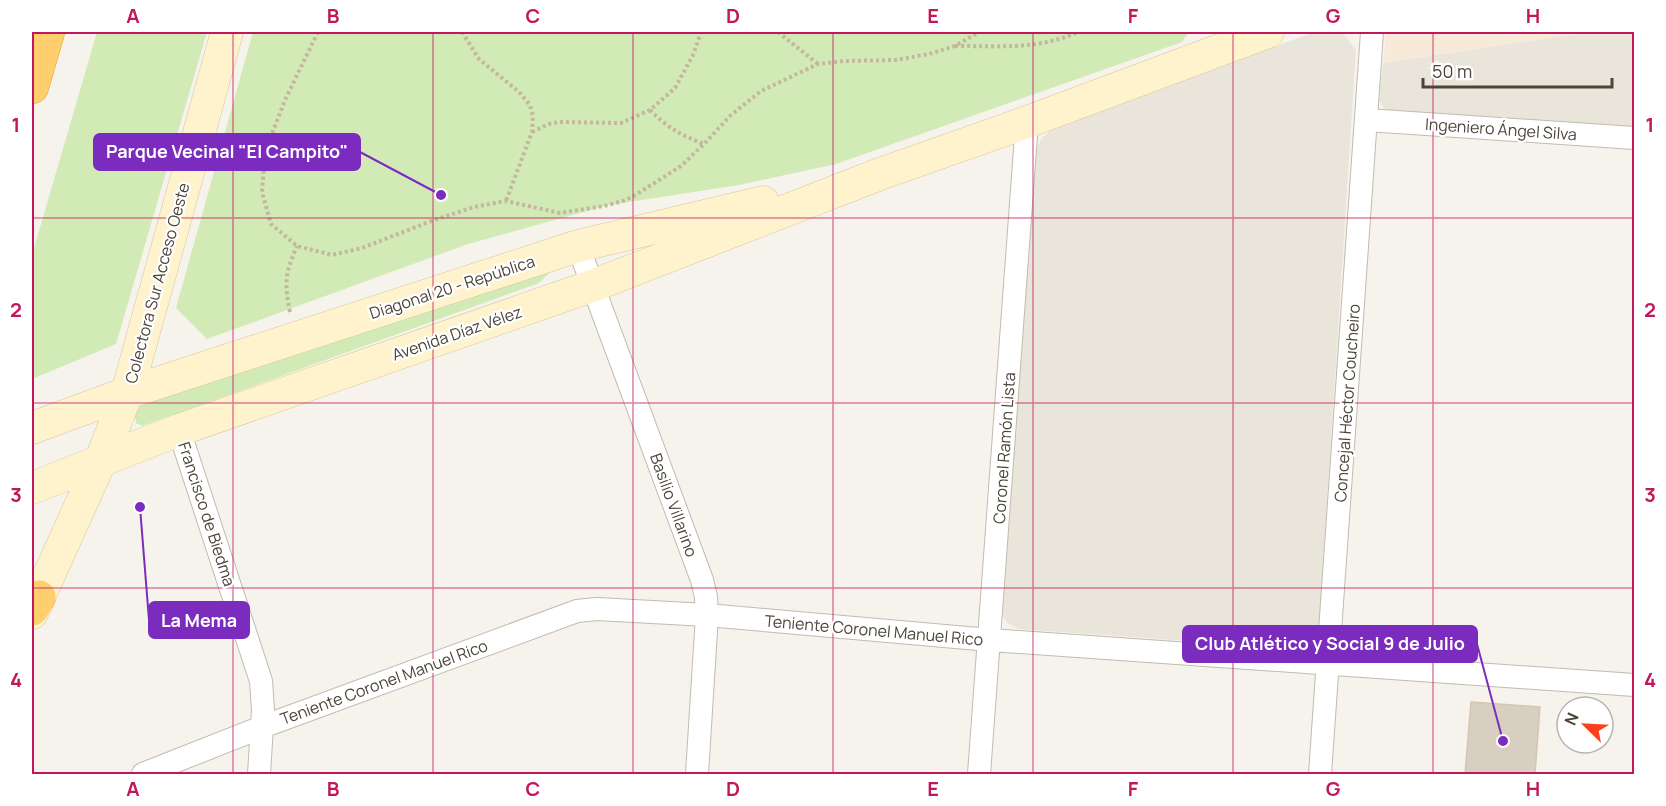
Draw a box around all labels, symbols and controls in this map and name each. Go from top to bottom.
text: A [126,2,140,29]
text: B [327,2,340,29]
text: C [526,2,540,29]
text: D [726,2,740,29]
text: E [927,2,939,29]
text: F [1128,2,1139,29]
text: G [1326,2,1341,29]
text: H [1526,2,1540,29]
scale bar [1423,51,1612,89]
text: 50 m [1432,59,1472,83]
text: 1 [12,111,20,138]
text: 1 [1646,111,1654,138]
street label: Ingeniero Ángel Silva [1424,113,1578,145]
callout: Parque Vecinal "El Campito" [94,134,360,170]
text: Parque Vecinal "El Campito" [106,139,348,163]
street label: Colectora Sur Acceso Oeste [120,180,194,386]
street label: Diagonal 20 - República [367,250,537,324]
text: 2 [10,296,22,323]
text: 2 [1644,296,1656,323]
street label: Avenida Díaz Vélez [389,300,525,366]
street label: Concejal Héctor Coucheiro [1329,303,1365,503]
street label: Coronel Ramón Lista [988,371,1020,525]
street label: Francisco de Biedma [173,439,241,589]
street label: Basilio Villarino [645,450,703,560]
text: 3 [10,481,22,508]
text: 3 [1644,481,1656,508]
callout: La Mema [149,602,249,638]
text: La Mema [161,608,237,632]
street label: Teniente Coronel Manuel Rico [764,609,984,651]
callout: Club Atlético y Social 9 de Julio [1183,626,1477,662]
text: Club Atlético y Social 9 de Julio [1195,631,1465,655]
street label: Teniente Coronel Manuel Rico [277,634,491,730]
text: 4 [10,666,22,693]
text: 4 [1644,666,1656,693]
north arrow [1555,695,1615,755]
text: N [1559,709,1584,729]
text: A [126,775,140,802]
text: B [327,775,340,802]
text: C [526,775,540,802]
text: D [726,775,740,802]
text: E [927,775,939,802]
text: F [1128,775,1139,802]
text: G [1326,775,1341,802]
text: H [1526,775,1540,802]

